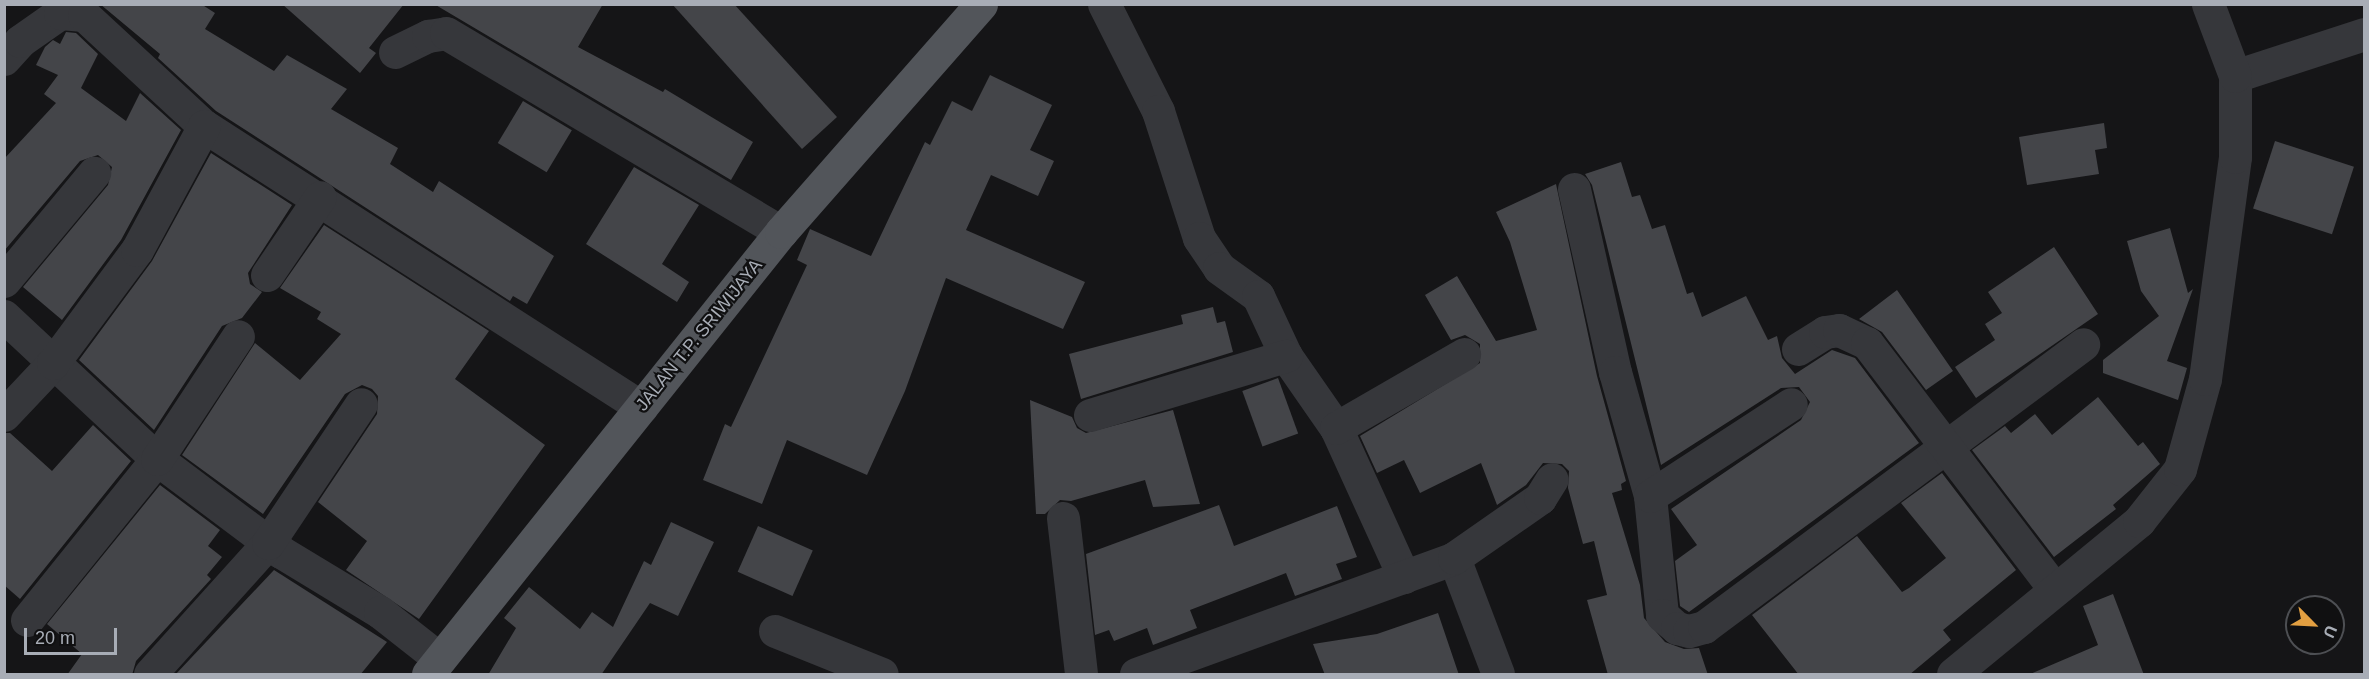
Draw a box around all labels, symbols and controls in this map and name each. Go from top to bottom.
street label: JALAN T.P. SRIWIJAYA [631,255,767,415]
north arrow [2285,595,2345,655]
scale bar [27,616,120,654]
text: U [2320,623,2340,640]
text: 20 m [35,628,75,648]

